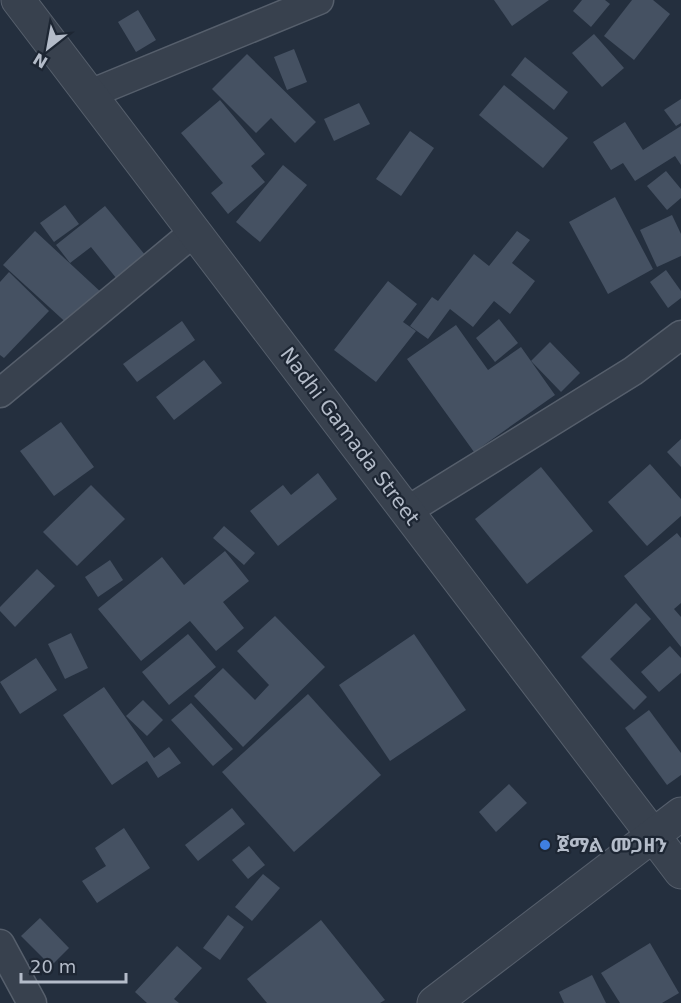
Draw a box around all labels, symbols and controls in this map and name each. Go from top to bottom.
north arrow [18,18,78,78]
text: N [30,49,51,72]
street label: Nadhi Gamada Street [275,342,425,530]
place label: ጀማል መጋዘን [557,833,667,857]
marker: ጀማል መጋዘን [538,838,552,852]
scale bar [21,946,126,984]
text: 20 m [30,956,76,977]

